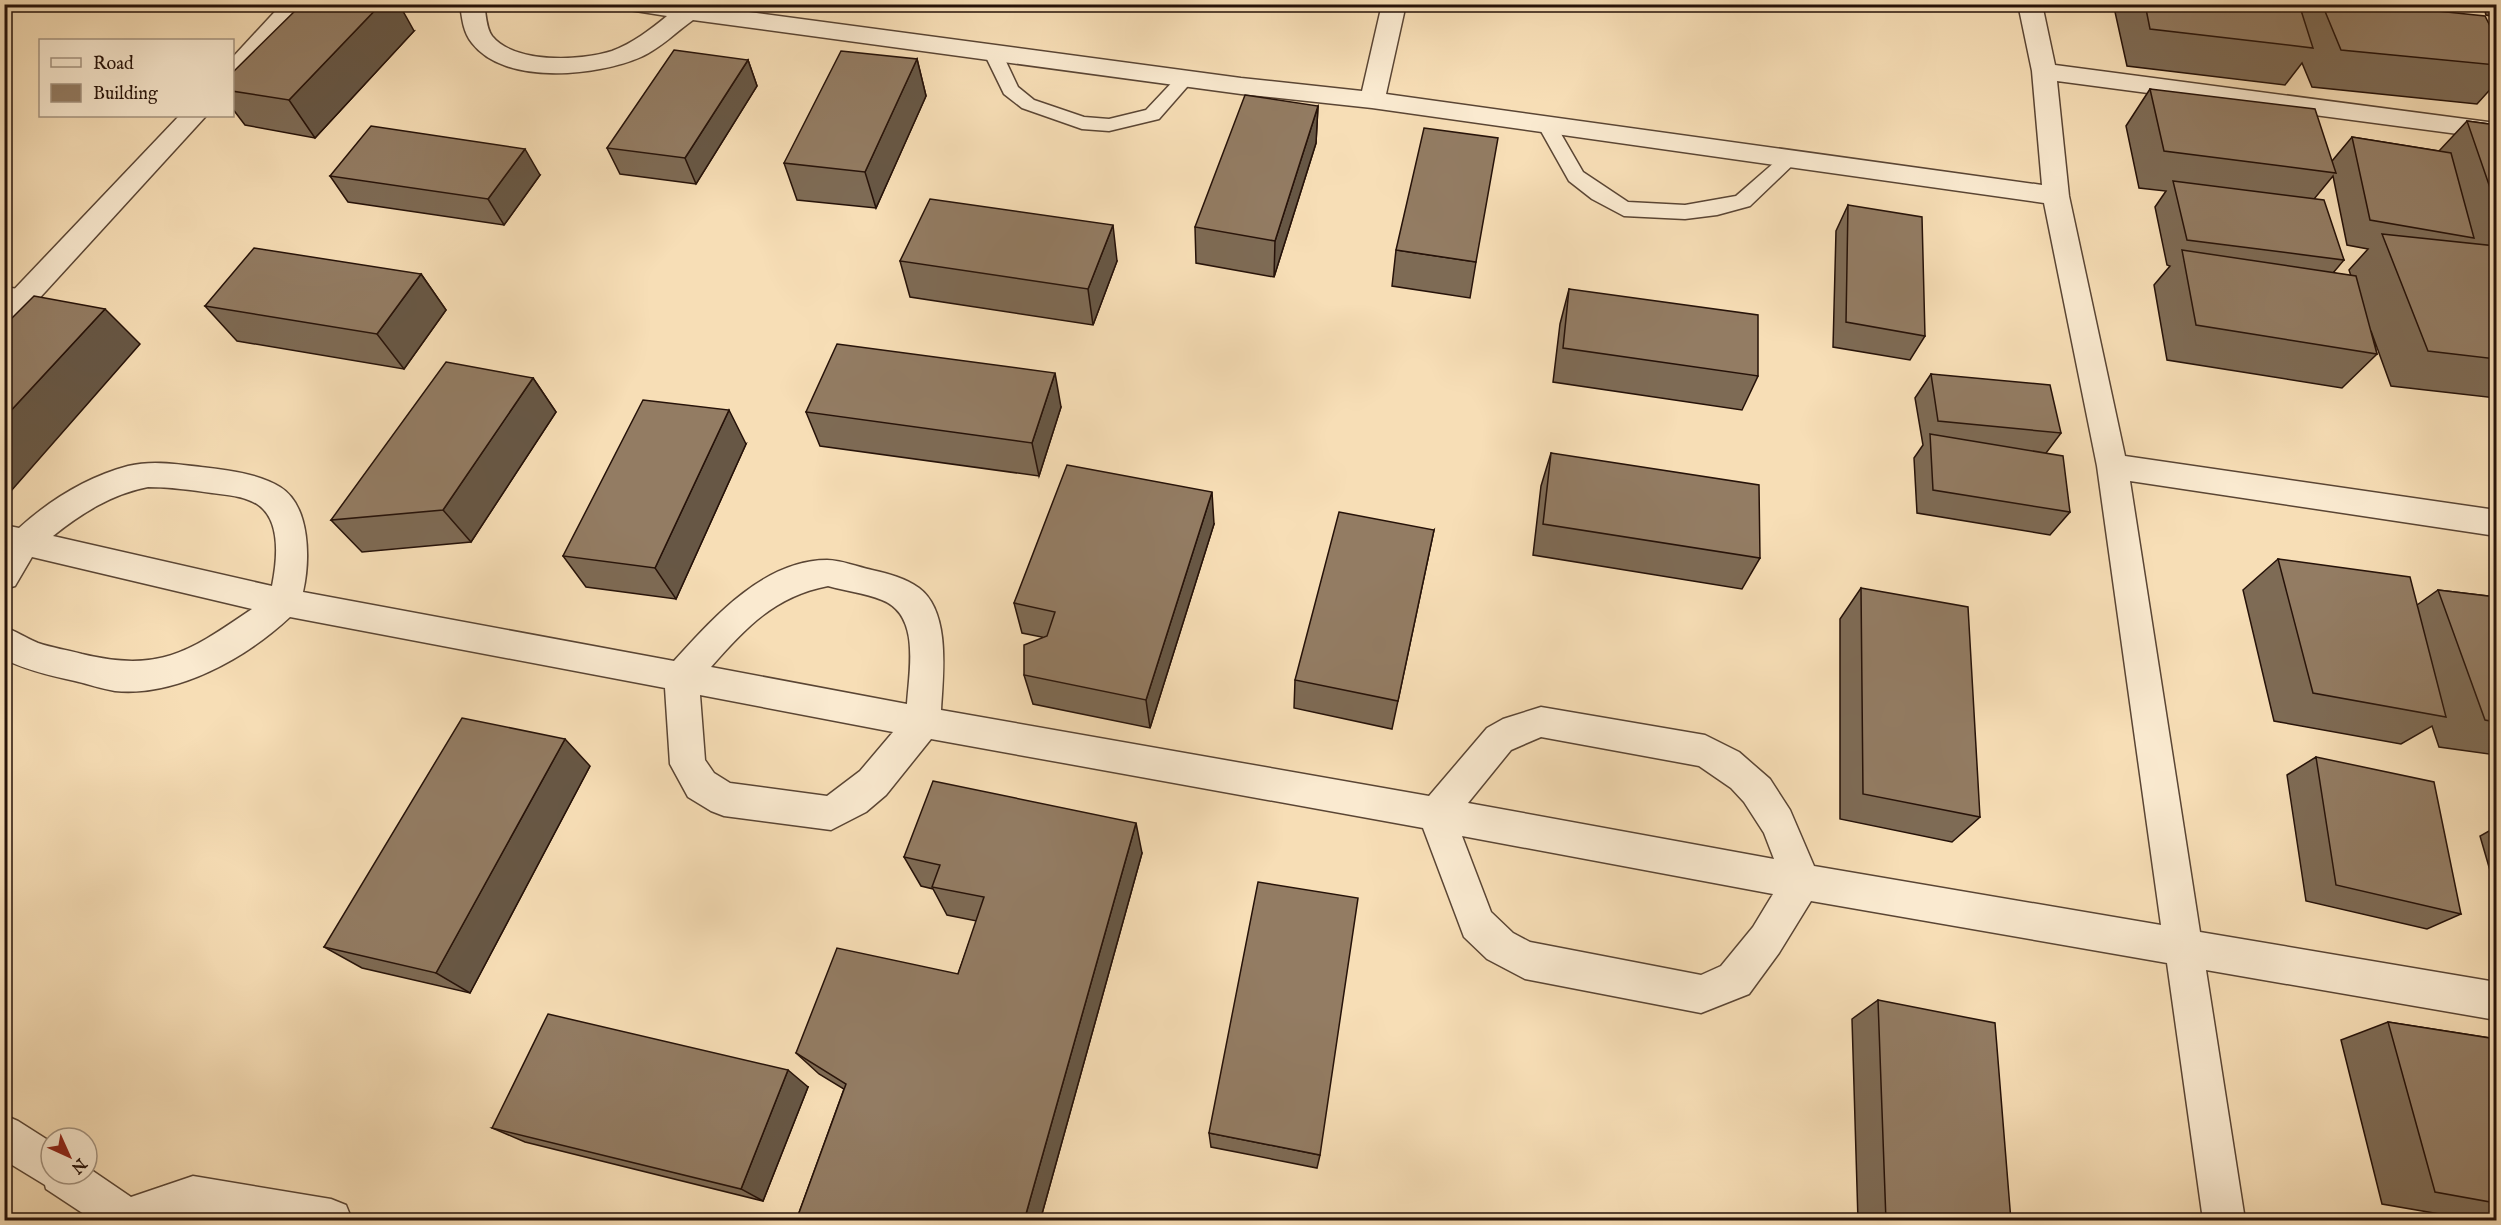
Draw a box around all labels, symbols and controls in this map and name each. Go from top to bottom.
legend [39,39,234,117]
text: Road [93,53,134,76]
text: Building [93,83,158,106]
north arrow [39,1126,99,1186]
text: N [66,1153,91,1177]

